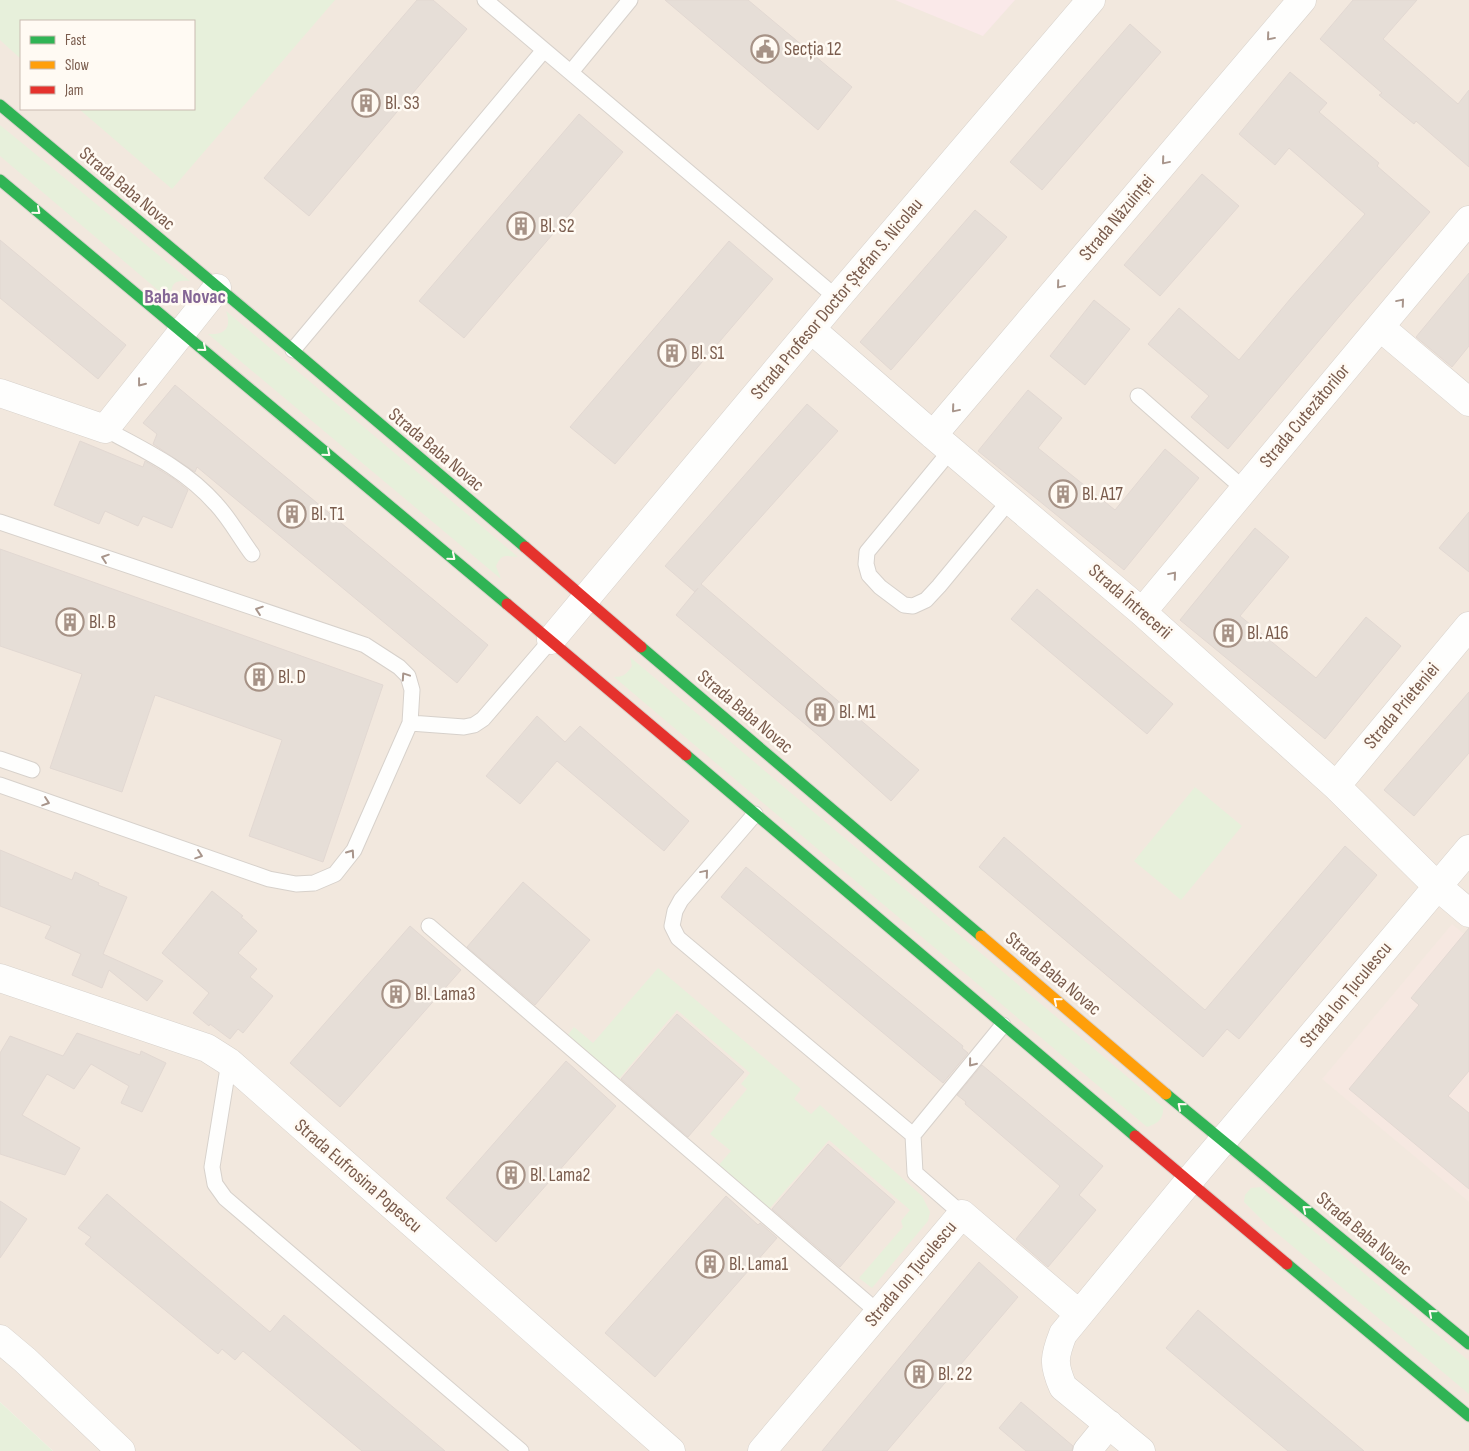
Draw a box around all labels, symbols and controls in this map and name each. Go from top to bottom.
legend [20,20,195,110]
text: Fast [65,31,87,50]
one-way arrow [1268,31,1276,40]
public building icon: Secția 12 [750,34,780,64]
place label: Secția 12 [784,38,842,61]
text: Slow [65,56,89,75]
text: Jam [64,81,83,100]
building icon: Bl. S3 [351,88,381,118]
place label: Bl. S3 [385,92,420,115]
street label: Strada Baba Novac [74,142,180,236]
one-way arrow [1163,155,1171,164]
street label: Strada Năzuinței [1074,170,1160,266]
street label: Strada Profesor Doctor Ștefan S. Nicolau [746,194,928,404]
one-way arrow [32,205,41,214]
building icon: Bl. S2 [506,211,536,241]
place label: Bl. S2 [540,215,575,238]
one-way arrow [1057,279,1066,288]
district label: Baba Novac [144,285,226,309]
one-way arrow [1395,299,1404,308]
building icon: Bl. S1 [657,338,687,368]
place label: Bl. S1 [691,342,725,365]
one-way arrow [197,343,206,352]
street label: Strada Cutezătorilor [1255,359,1355,473]
one-way arrow [138,378,147,387]
street label: Strada Baba Novac [383,403,489,497]
one-way arrow [952,403,961,412]
one-way arrow [322,447,331,456]
building icon: Bl. A17 [1048,479,1078,509]
place label: Bl. A17 [1082,483,1123,506]
building icon: Bl. T1 [277,499,307,529]
place label: Bl. T1 [311,503,344,526]
one-way arrow [446,551,455,560]
one-way arrow [102,554,110,564]
street label: Strada Întrecerii [1084,560,1176,644]
one-way arrow [1167,571,1176,580]
one-way arrow [256,606,264,616]
building icon: Bl. B [55,607,85,637]
place label: Bl. B [89,611,116,634]
building icon: Bl. A16 [1213,618,1243,648]
place label: Bl. A16 [1247,622,1289,645]
street label: Strada Prieteniei [1359,658,1445,754]
building icon: Bl. D [244,662,274,692]
street label: Strada Baba Novac [692,665,798,759]
place label: Bl. D [278,666,306,689]
one-way arrow [402,672,411,682]
building icon: Bl. M1 [805,697,835,727]
place label: Bl. M1 [839,701,876,724]
one-way arrow [41,796,50,806]
one-way arrow [195,849,203,859]
one-way arrow [345,849,354,859]
one-way arrow [699,870,707,879]
street label: Strada Baba Novac [1000,927,1106,1021]
street label: Strada Ion Țuculescu [1295,937,1397,1053]
building icon: Bl. Lama3 [381,979,411,1009]
place label: Bl. Lama3 [415,983,475,1006]
one-way arrow [1054,997,1063,1006]
one-way arrow [969,1057,978,1066]
one-way arrow [1178,1103,1187,1112]
street label: Strada Eufrosina Popescu [289,1114,427,1238]
building icon: Bl. Lama2 [496,1160,526,1190]
place label: Bl. Lama2 [530,1164,590,1187]
street label: Strada Baba Novac [1311,1187,1417,1281]
one-way arrow [1303,1206,1312,1215]
street label: Strada Ion Țuculescu [860,1216,962,1332]
building icon: Bl. Lama1 [695,1249,725,1279]
place label: Bl. Lama1 [729,1253,788,1276]
one-way arrow [1428,1310,1437,1319]
building icon: Bl. 22 [904,1359,934,1389]
place label: Bl. 22 [938,1363,972,1386]

